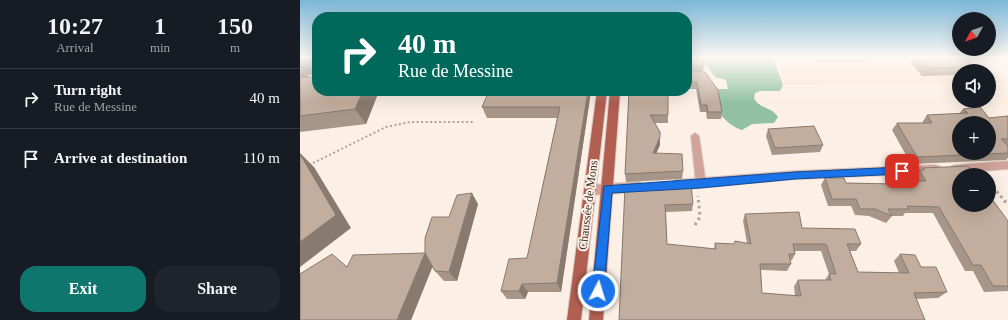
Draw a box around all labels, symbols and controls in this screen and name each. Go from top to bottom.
north arrow [952,12,996,56]
map controls [952,12,996,212]
text: 10:27 [47,13,103,39]
text: 1 [154,13,166,39]
text: 150 [217,13,253,39]
icon: right [332,28,384,80]
text: 40 m [398,28,456,59]
text: Arrival [56,40,94,55]
text: min [150,40,170,55]
text: m [230,40,240,55]
text: Rue de Messine [398,61,513,81]
button: sound [952,64,996,108]
text: Turn right [54,82,121,98]
icon: right [20,88,42,110]
text: 40 m [250,90,280,106]
text: Rue de Messine [54,99,137,114]
button: + [952,116,996,160]
icon: arrive [20,148,42,170]
text: Arrive at destination [54,150,187,166]
text: 110 m [243,150,280,166]
pin [885,154,919,188]
street label: Chaussée de Mons [576,159,600,251]
icon: arrive [891,160,913,182]
button: − [952,168,996,212]
button: Exit [20,266,146,312]
button: Share [154,266,280,312]
position arrow [577,270,619,312]

